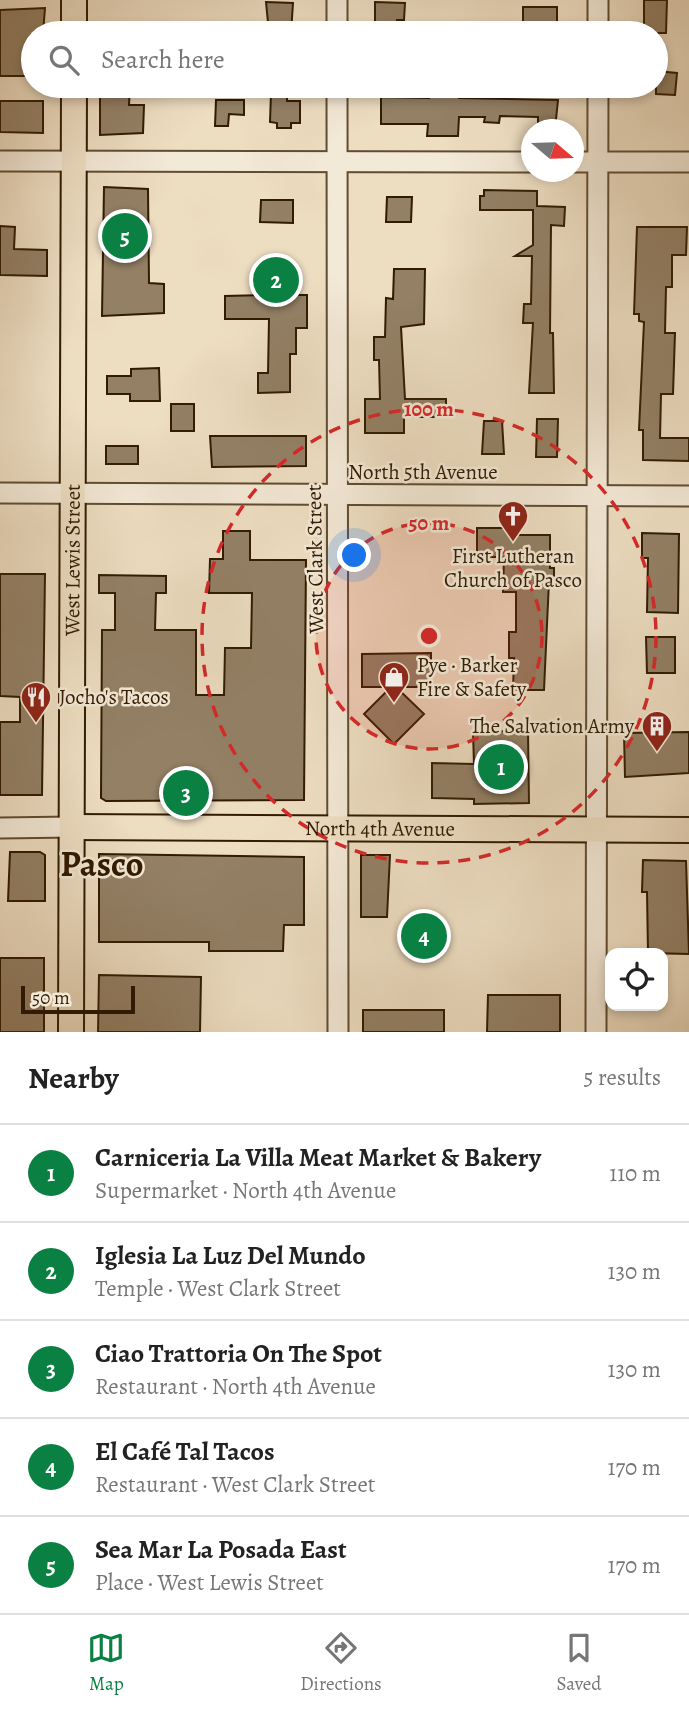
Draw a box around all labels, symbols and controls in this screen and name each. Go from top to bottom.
search box [21,21,668,98]
icon: search [45,41,83,79]
text: Search here [101,42,225,77]
north arrow [521,119,584,182]
pin: 5 [102,210,148,262]
pin: 2 [253,254,299,306]
text: 100 m [404,395,454,423]
street label: North 5th Avenue [348,458,498,486]
street label: West Lewis Street [58,484,87,637]
street label: West Clark Street [300,484,330,635]
church icon: First Lutheran Church of Pasco [496,499,530,543]
text: 50 m [409,509,450,537]
your location [337,538,371,572]
place label: First Lutheran Church of Pasco [444,542,582,594]
centre of rings [417,624,441,648]
place label: Pye · Barker Fire & Safety [417,651,527,703]
shop icon: Pye · Barker Fire & Safety [377,660,411,704]
restaurant icon: Jocho's Tacos [19,680,53,724]
place label: Jocho's Tacos [59,683,169,711]
building icon: The Salvation Army [640,709,674,753]
place label: The Salvation Army [470,712,635,740]
pin: 1 [478,741,524,793]
pin: 3 [163,767,209,819]
street label: North 4th Avenue [305,814,455,843]
district label: Pasco [60,840,144,888]
pin: 4 [401,910,447,962]
map controls [605,948,668,1011]
button: locate [605,948,668,1011]
scale bar [21,983,135,1015]
text: 50 m [32,985,70,1011]
text: Nearby [28,1058,119,1098]
text: 5 results [584,1062,661,1093]
text: Carniceria La Villa Meat Market & Bakery [95,1140,541,1175]
text: 1 [47,1158,55,1189]
text: 110 m [609,1158,661,1189]
text: Supermarket · North 4th Avenue [95,1175,396,1206]
text: Iglesia La Luz Del Mundo [95,1238,366,1273]
text: 2 [45,1256,57,1287]
text: 130 m [608,1256,661,1287]
text: Temple · West Clark Street [95,1273,341,1304]
text: Ciao Trattoria On The Spot [95,1336,382,1371]
text: 3 [46,1354,56,1385]
text: 130 m [608,1354,661,1385]
text: Restaurant · North 4th Avenue [95,1371,376,1402]
text: El Café Tal Tacos [95,1434,275,1469]
text: 4 [46,1452,56,1483]
text: 170 m [608,1452,661,1483]
text: Restaurant · West Clark Street [95,1469,375,1500]
text: Sea Mar La Posada East [95,1532,347,1567]
text: 5 [46,1550,56,1581]
text: 170 m [608,1550,661,1581]
text: Place · West Lewis Street [95,1567,324,1598]
tab: Map [87,1629,125,1697]
tab: Directions [300,1629,382,1697]
tab: Saved [557,1629,602,1697]

